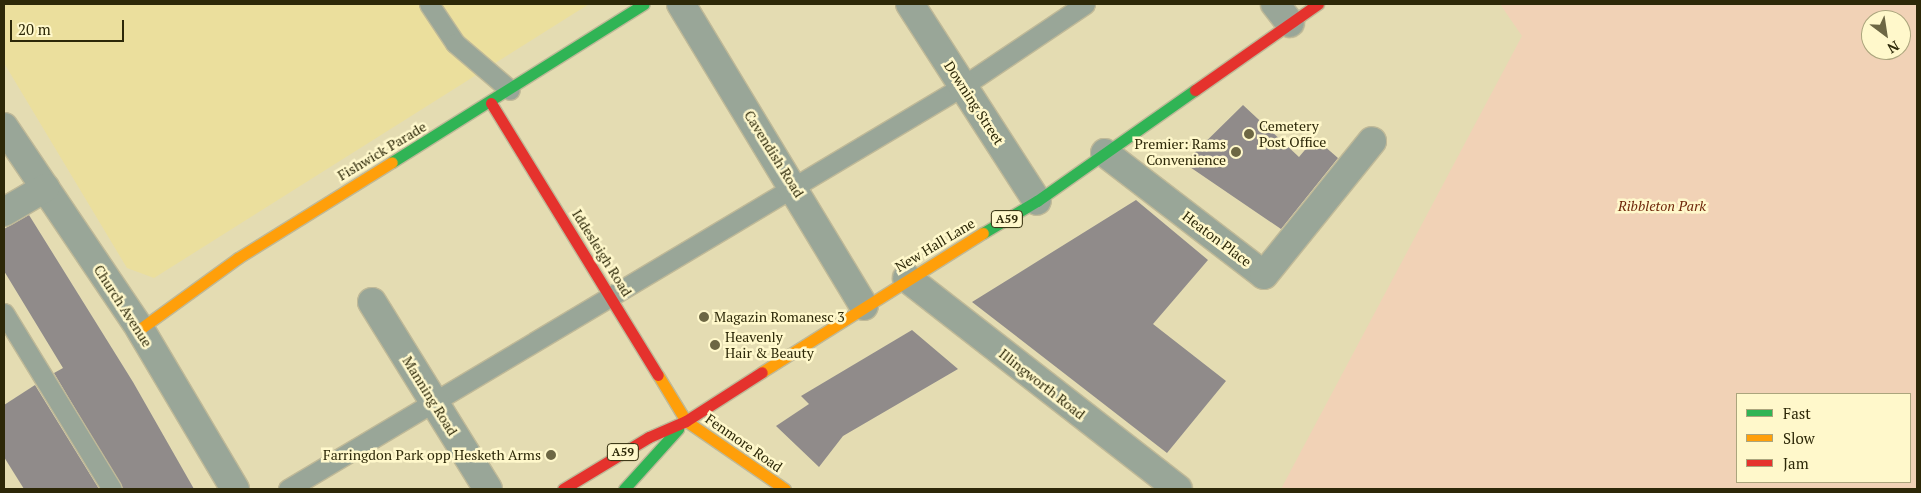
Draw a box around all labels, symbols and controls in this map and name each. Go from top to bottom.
scale bar [12,10,126,42]
north arrow [1861,10,1911,60]
text: 20 m [18,19,51,39]
text: N [1884,37,1903,58]
street label: Downing Street [941,58,1007,148]
street label: Cavendish Road [741,107,807,201]
street label: Fishwick Parade [335,118,429,184]
place label: Cemetery Post Office [1259,118,1326,150]
marker: Cemetery Post Office [1243,128,1255,140]
place label: Premier: Rams Convenience [1134,136,1226,168]
marker: Premier: Rams Convenience [1230,146,1242,158]
park label: Ribbleton Park [1618,198,1706,214]
street label: Iddesleigh Road [569,206,635,300]
street label: Heaton Place [1179,208,1255,270]
road number: A59 [991,210,1023,228]
street label: New Hall Lane [892,215,978,275]
street label: Church Avenue [90,262,156,350]
place label: Magazin Romanesc 3 [714,309,845,325]
marker: Magazin Romanesc 3 [698,311,710,323]
place label: Heavenly Hair & Beauty [725,329,814,362]
marker: Heavenly Hair & Beauty [709,339,721,351]
street label: Illingworth Road [996,345,1088,423]
street label: Manning Road [399,353,461,439]
legend [1736,393,1911,483]
text: Fast [1783,403,1811,423]
street label: Fenmore Road [702,410,786,476]
text: Slow [1783,428,1815,448]
road number: A59 [607,442,639,462]
place label: Farringdon Park opp Hesketh Arms [323,447,541,463]
marker: Farringdon Park opp Hesketh Arms [545,449,557,461]
text: Jam [1783,453,1809,473]

